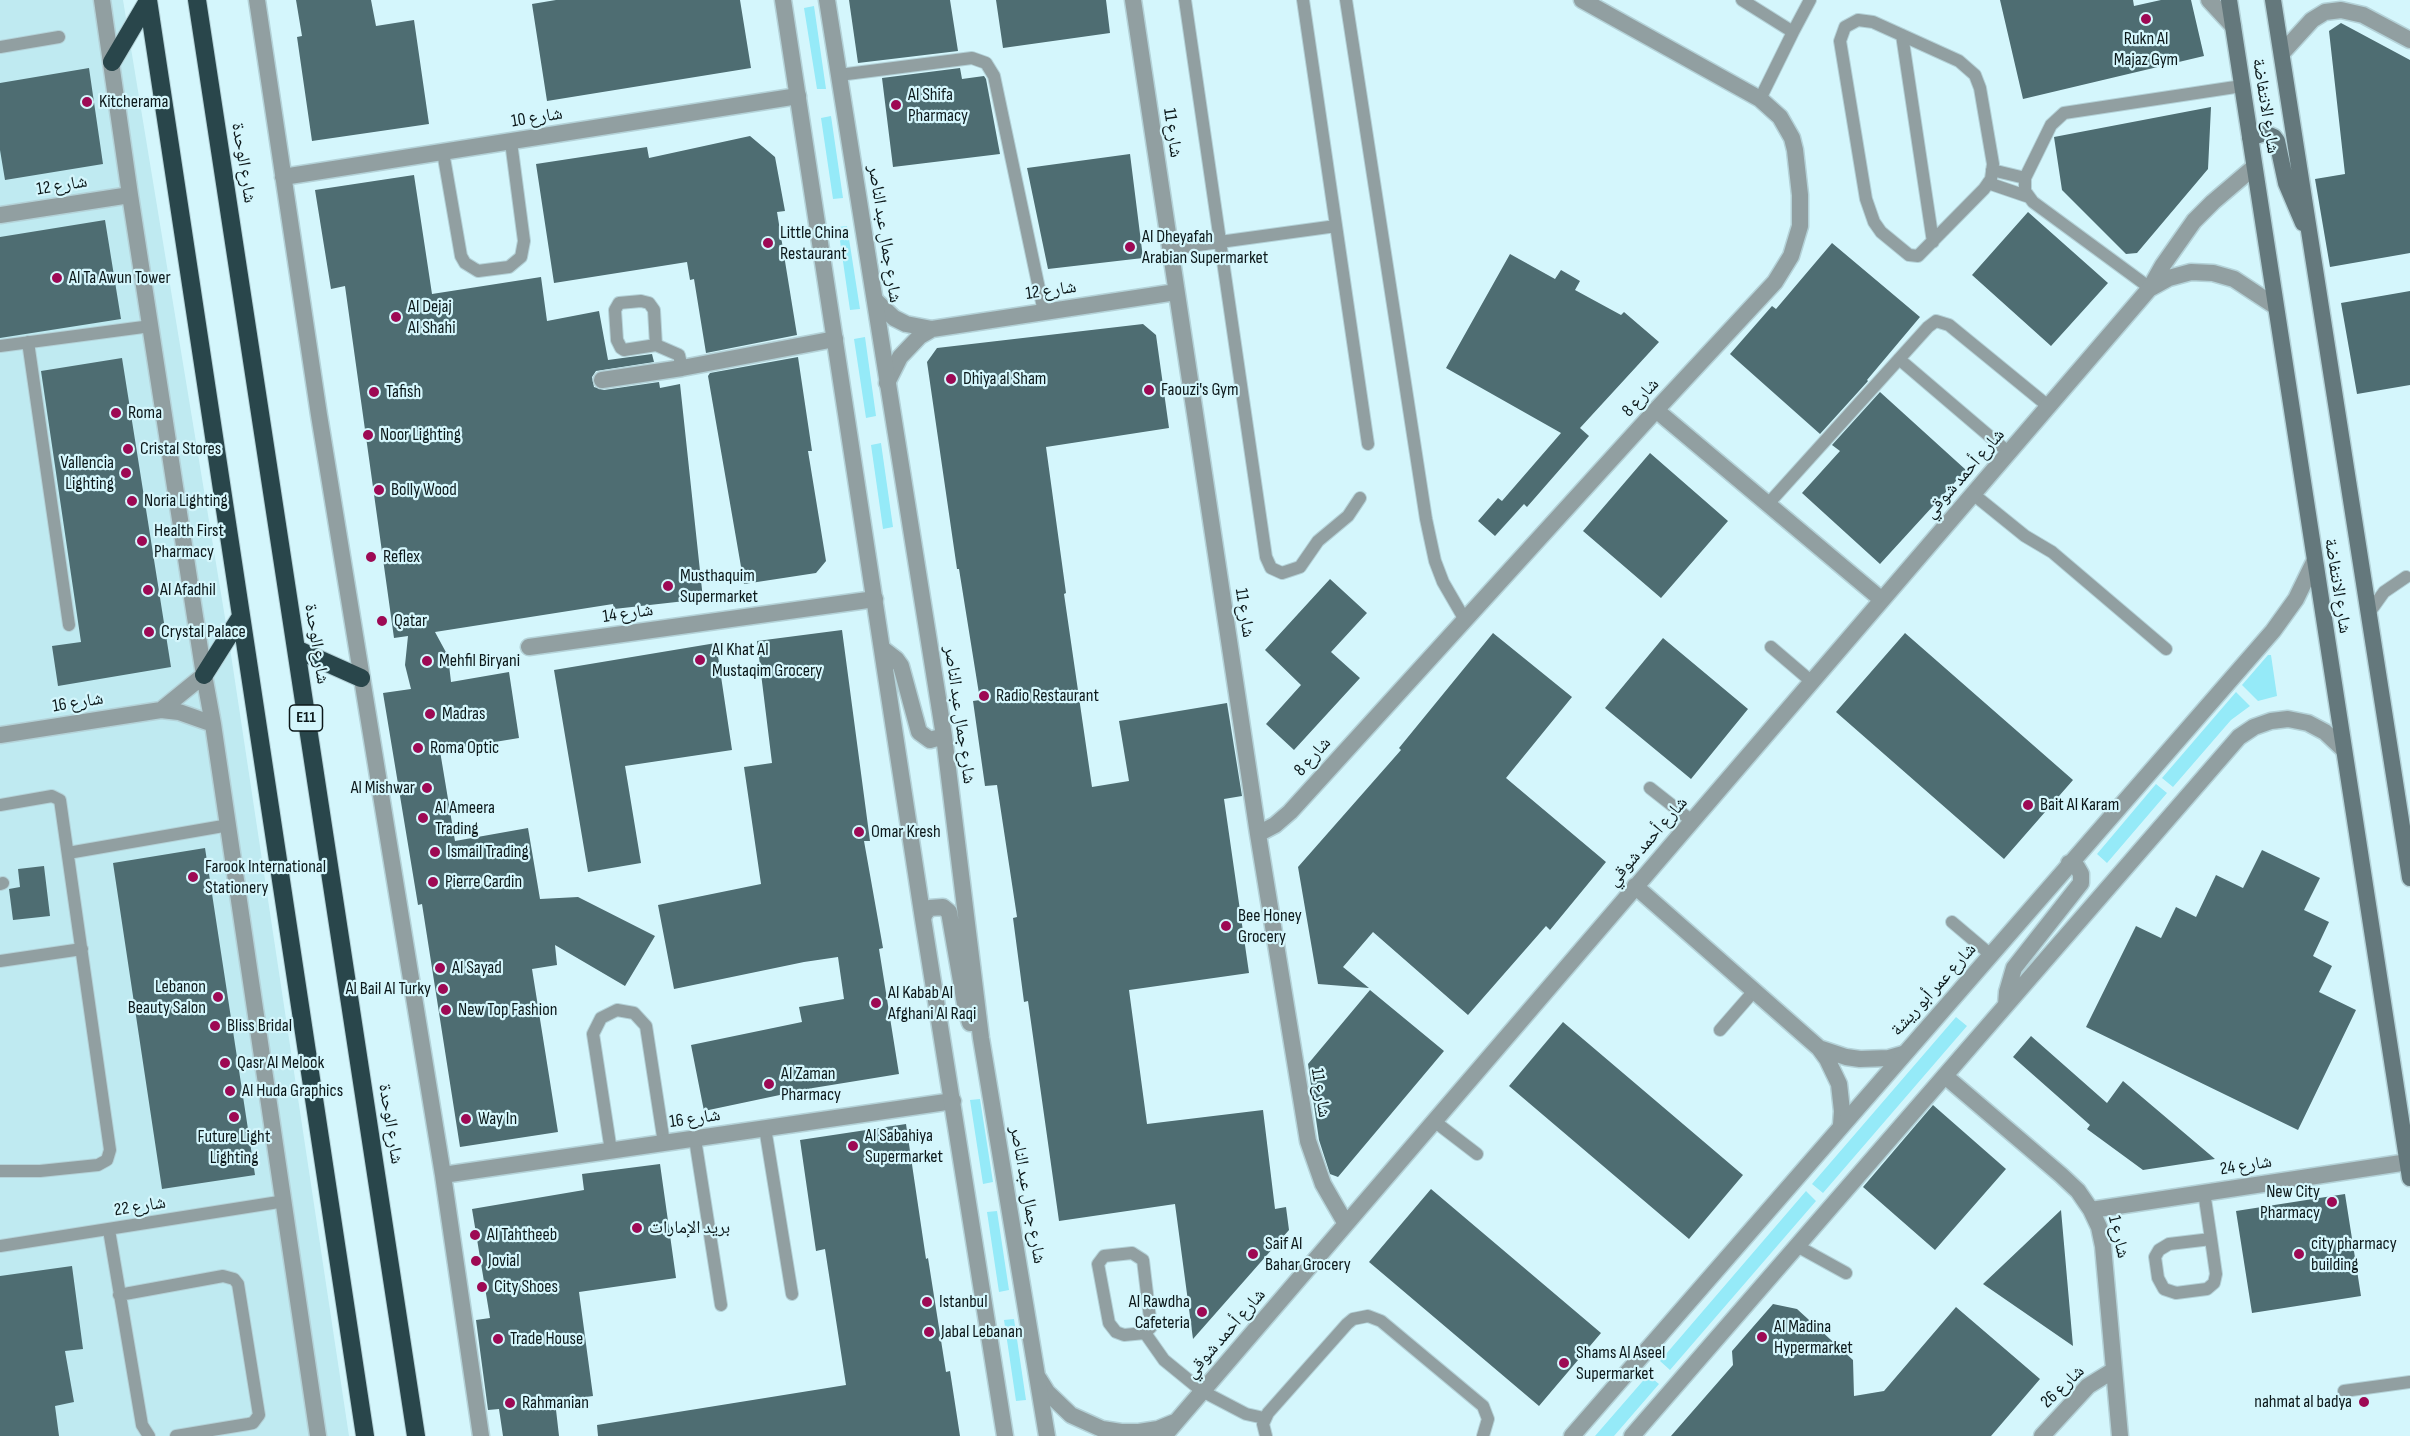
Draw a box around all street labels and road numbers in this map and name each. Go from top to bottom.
street label: شارع الانتفاضة [2247,57,2283,155]
street label: شارع 10 [510,103,564,133]
street label: شارع 11 [1158,107,1186,159]
street label: شارع الوحدة [226,121,260,205]
street label: شارع جمال عبد الناصر [862,164,906,304]
street label: شارع 12 [35,171,89,201]
street label: شارع 12 [1024,277,1078,305]
street label: شارع 8 [1618,374,1664,422]
street label: شارع أحمد شوقي [1920,425,2010,523]
street label: شارع الانتفاضة [2319,537,2355,635]
street label: شارع 11 [1229,587,1259,639]
street label: شارع 14 [601,600,655,628]
street label: شارع الوحدة [299,602,333,686]
street label: شارع جمال عبد الناصر [939,645,979,785]
street label: شارع 16 [51,688,105,718]
road number: E11 [290,705,322,731]
street label: شارع 8 [1290,733,1336,781]
street label: شارع أحمد شوقي [1603,793,1693,891]
street label: شارع عمر أبو ريشة [1887,939,1981,1041]
street label: شارع 11 [1305,1067,1335,1119]
street label: شارع الوحدة [373,1082,407,1166]
street label: شارع 16 [668,1105,722,1133]
street label: شارع جمال عبد الناصر [1004,1125,1050,1265]
street label: شارع 24 [2219,1151,2273,1181]
street label: شارع 22 [113,1192,167,1222]
street label: شارع 1 [2103,1213,2133,1261]
street label: شارع أحمد شوقي [1181,1285,1271,1383]
street label: شارع 26 [2037,1361,2089,1413]

